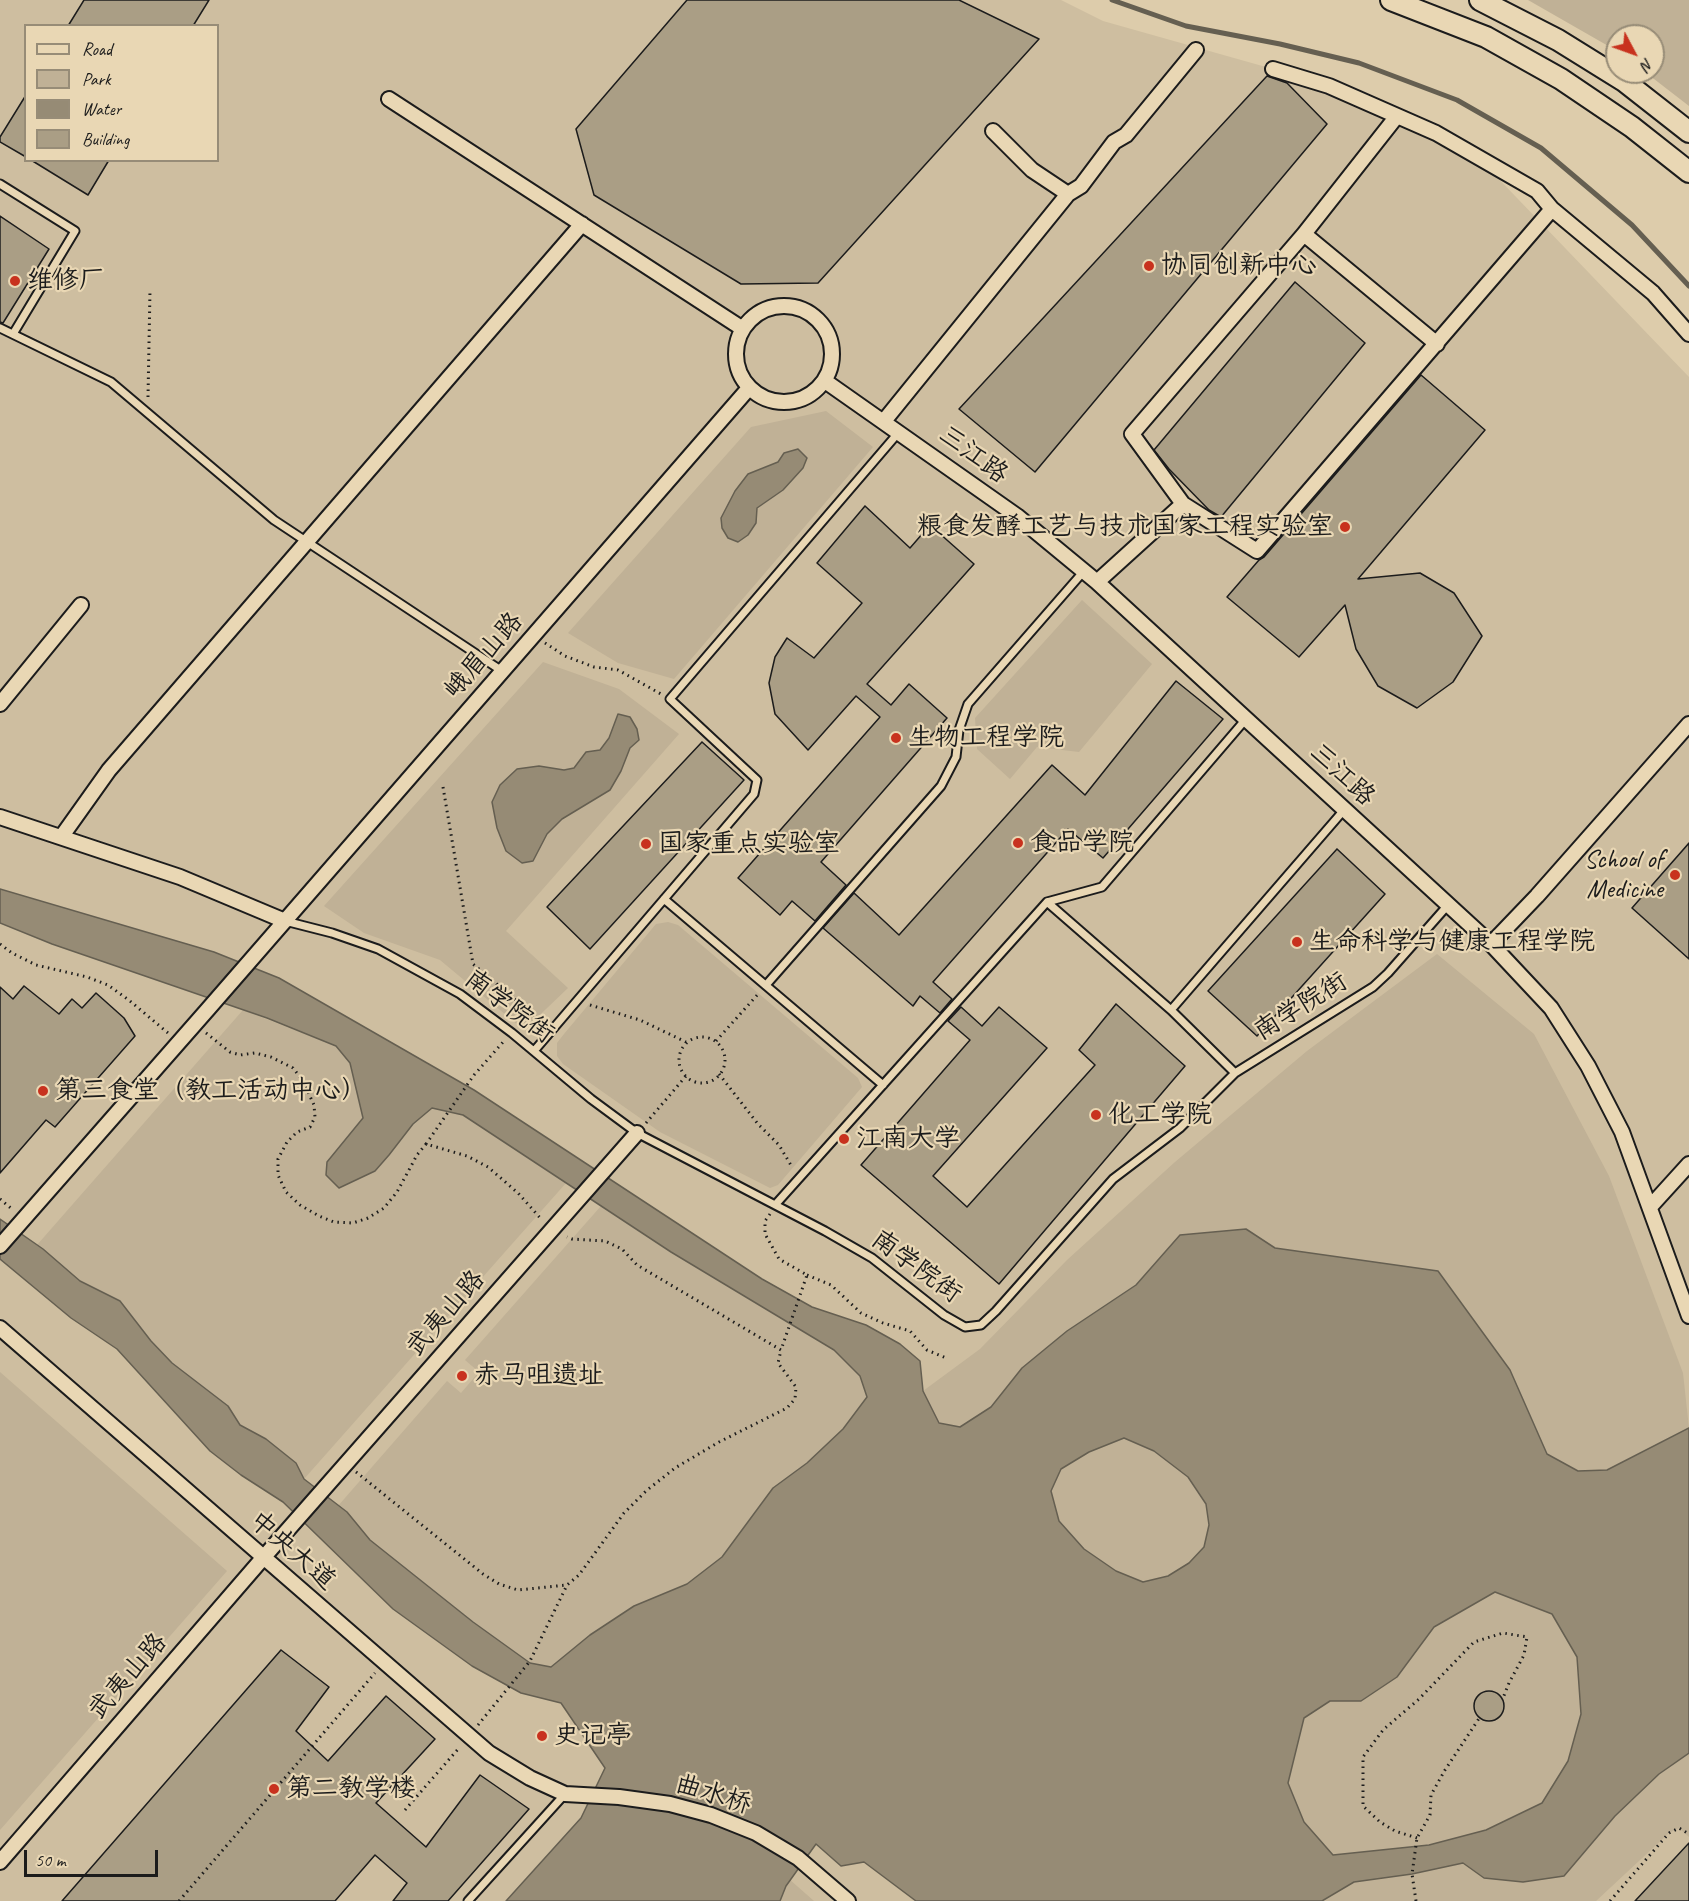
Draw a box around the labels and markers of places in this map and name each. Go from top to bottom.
place label: 协同创新中心 [1161,250,1317,282]
marker: 协同创新中心 [1142,259,1156,273]
place label: 维修厂 [27,265,105,297]
marker: 维修厂 [8,274,22,288]
place label: 粮食发酵工艺与技术国家工程实验室 [917,511,1333,543]
marker: 粮食发酵工艺与技术国家工程实验室 [1338,520,1352,534]
place label: 生物工程学院 [908,722,1064,754]
marker: 生物工程学院 [889,731,903,745]
place label: 食品学院 [1030,827,1134,859]
place label: 国家重点实验室 [658,828,840,860]
marker: 食品学院 [1011,836,1025,850]
marker: 国家重点实验室 [639,837,653,851]
place label: School of Medicine [1584,844,1663,906]
marker: School of Medicine [1668,868,1682,882]
place label: 生命科学与健康工程学院 [1309,926,1595,958]
marker: 生命科学与健康工程学院 [1290,935,1304,949]
place label: 第三食堂（教工活动中心） [55,1075,367,1107]
marker: 第三食堂（教工活动中心） [36,1084,50,1098]
place label: 化工学院 [1108,1099,1212,1131]
marker: 化工学院 [1089,1108,1103,1122]
place label: 江南大学 [856,1123,960,1155]
marker: 江南大学 [837,1132,851,1146]
place label: 赤马咀遗址 [474,1360,604,1392]
marker: 赤马咀遗址 [455,1369,469,1383]
place label: 史记亭 [554,1720,632,1752]
marker: 史记亭 [535,1729,549,1743]
place label: 第二教学楼 [286,1773,416,1805]
marker: 第二教学楼 [267,1782,281,1796]

